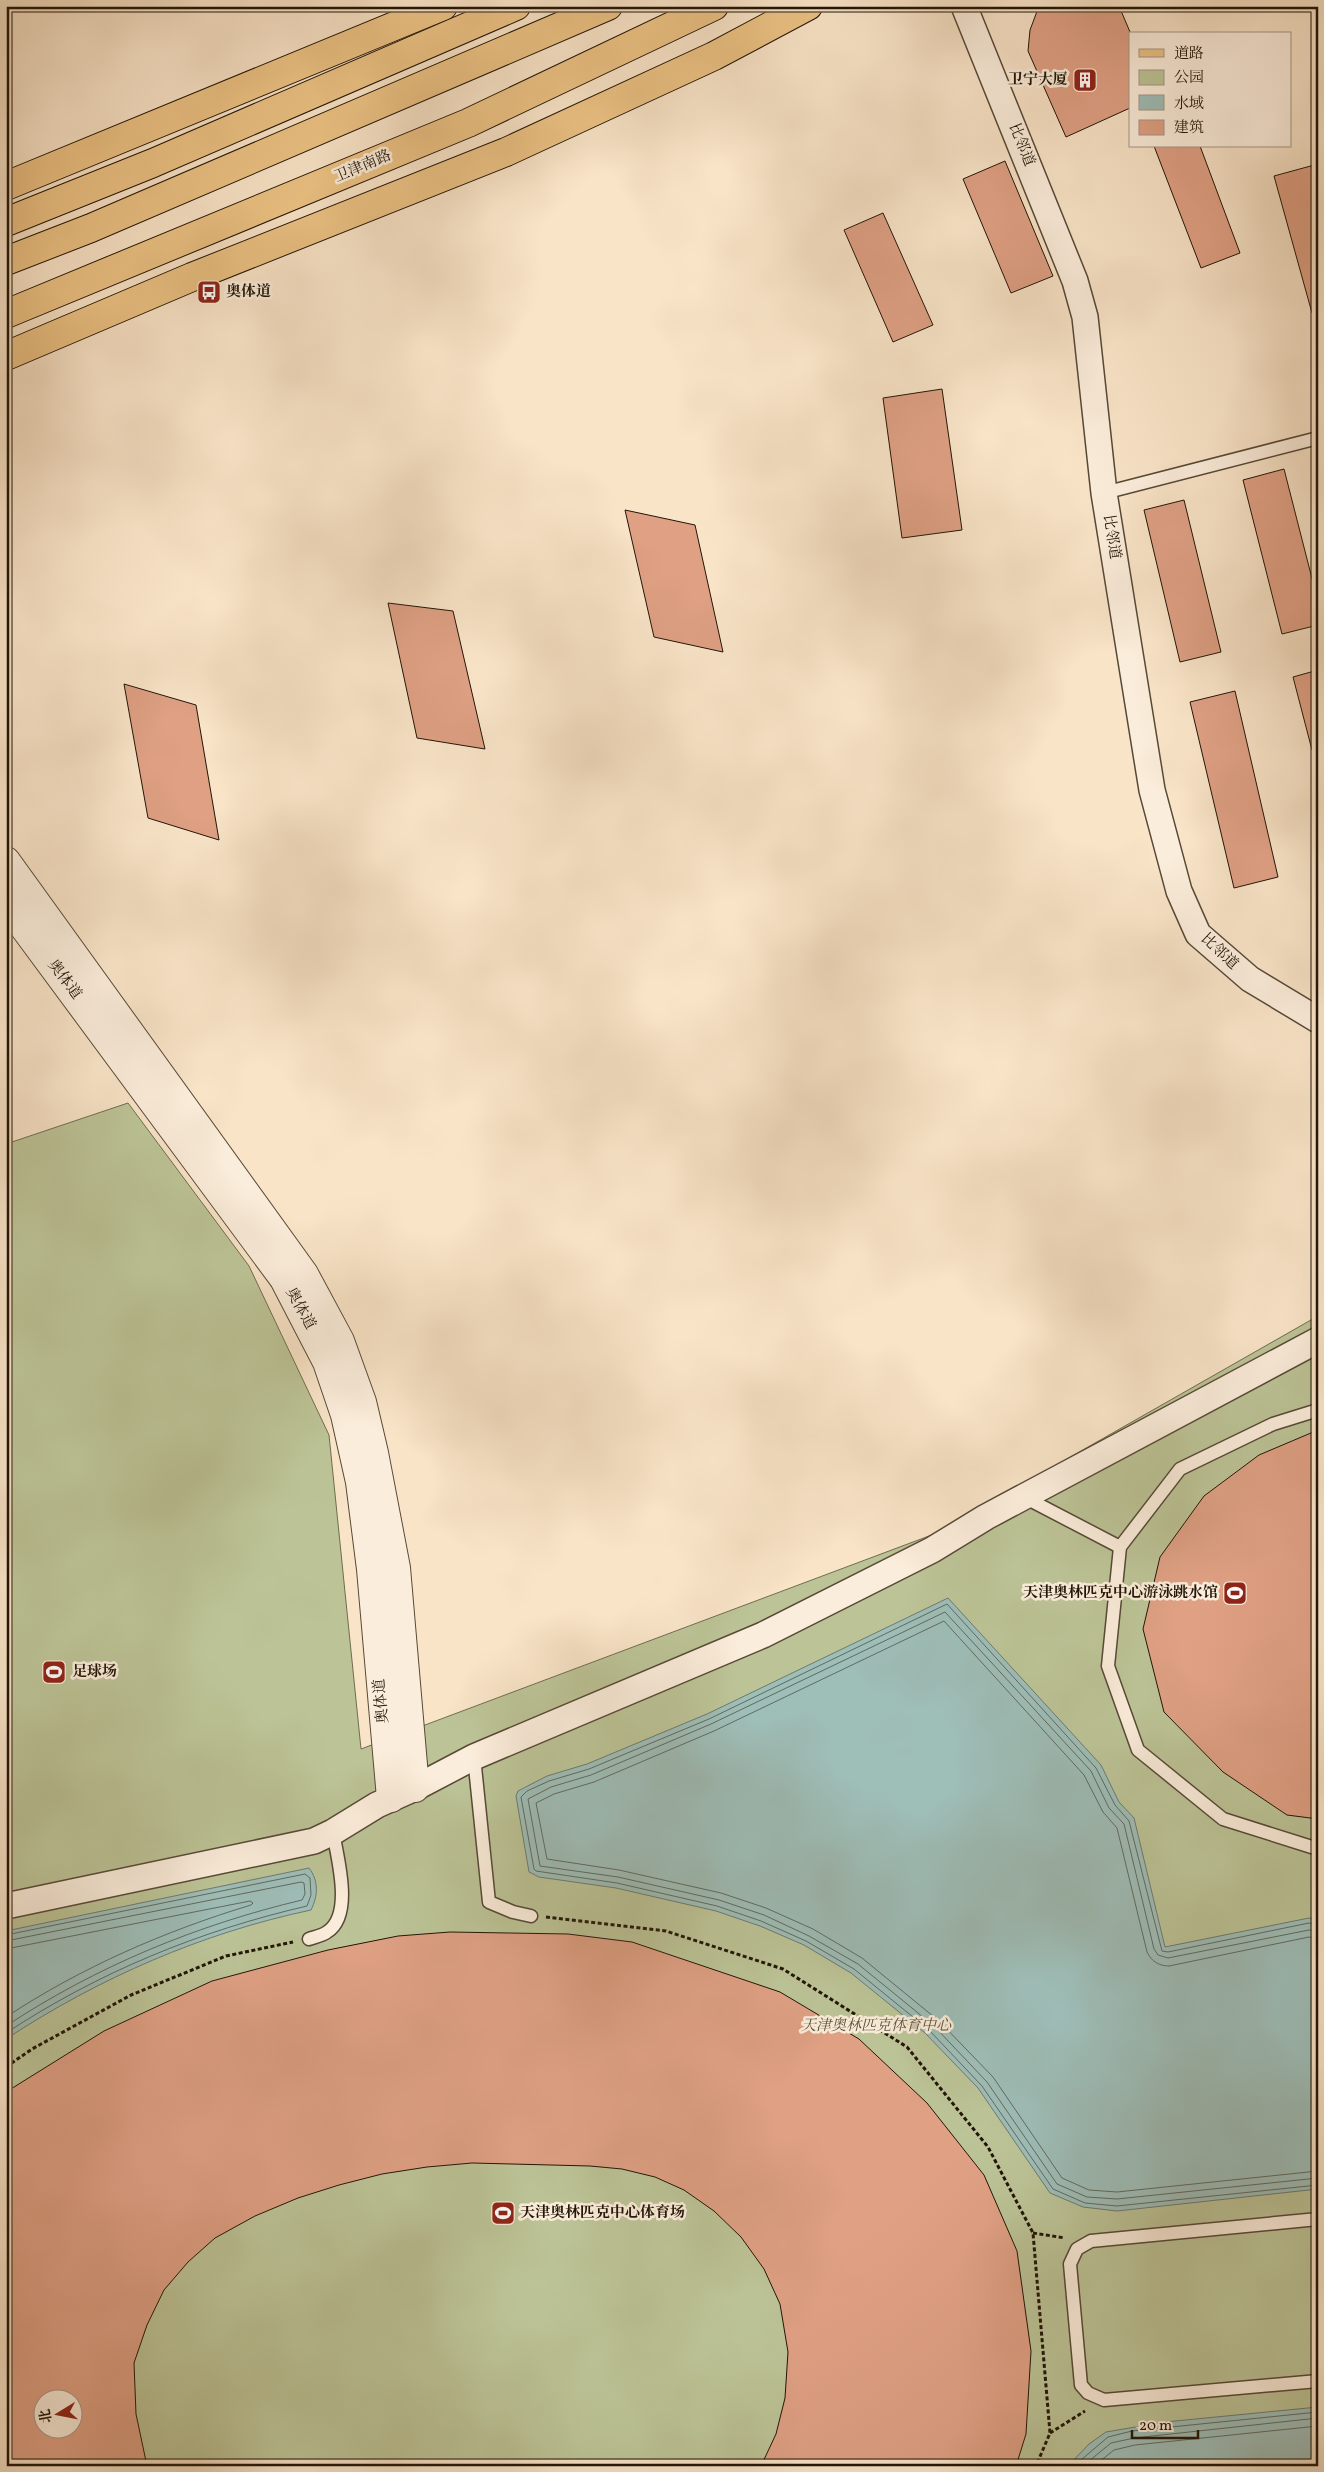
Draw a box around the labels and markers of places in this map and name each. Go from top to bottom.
building icon: 卫宁大厦 [1072,67,1098,93]
place label: 卫宁大厦 [1008,70,1068,91]
bus stop icon: 奥体道 [196,279,222,305]
place label: 奥体道 [226,282,271,303]
sports icon: 天津奥林匹克中心游泳跳水馆 [1222,1580,1248,1606]
place label: 天津奥林匹克中心游泳跳水馆 [1023,1583,1218,1604]
sports icon: 足球场 [41,1659,67,1685]
place label: 足球场 [72,1662,117,1683]
sports icon: 天津奥林匹克中心体育场 [490,2200,516,2226]
place label: 天津奥林匹克中心体育场 [520,2203,685,2224]

